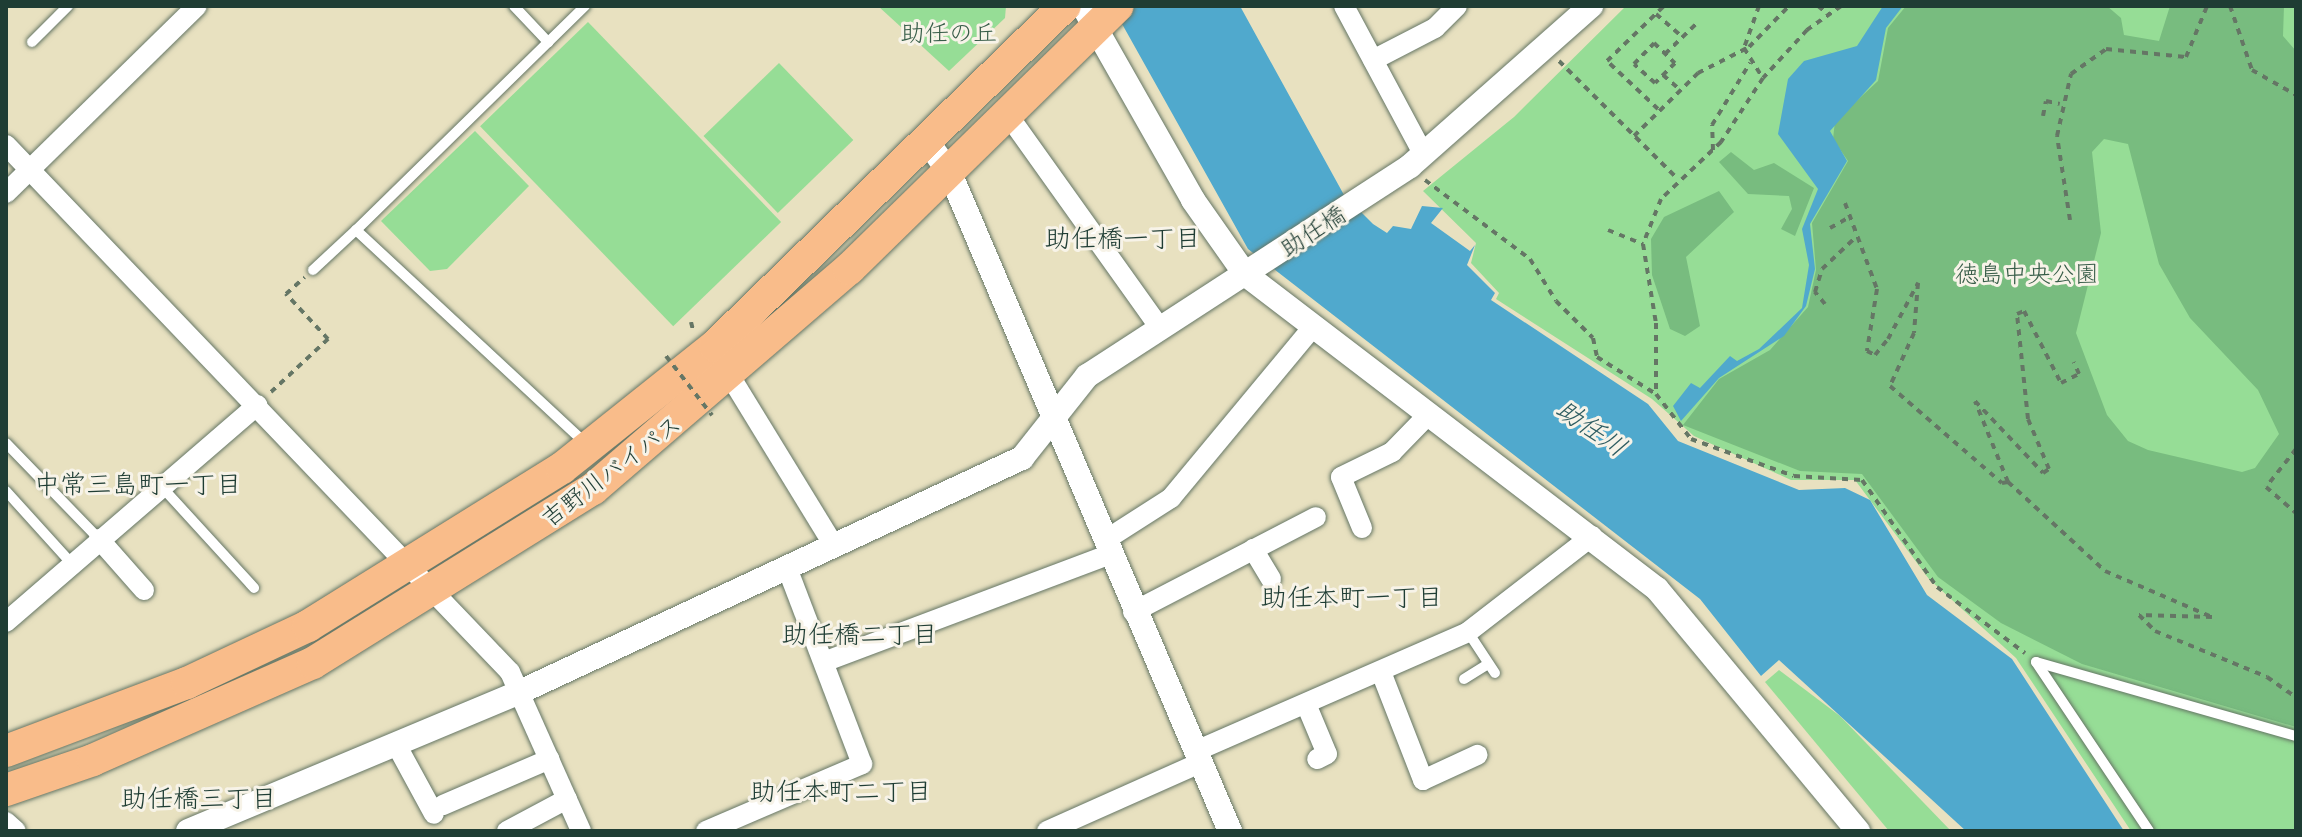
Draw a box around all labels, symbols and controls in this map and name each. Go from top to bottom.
park label: 助任の丘 [901,19,997,47]
street label: 助任橋 [1275,199,1351,263]
district label: 助任橋一丁目 [1045,222,1201,254]
park label: 徳島中央公園 [1955,260,2099,288]
water label: 助任川 [1551,393,1633,463]
street label: 吉野川バイパス [535,409,687,533]
district label: 中常三島町一丁目 [34,468,242,500]
district label: 助任本町一丁目 [1261,581,1443,613]
district label: 助任橋二丁目 [782,618,938,650]
district label: 助任本町二丁目 [750,775,932,807]
district label: 助任橋三丁目 [121,782,277,814]

